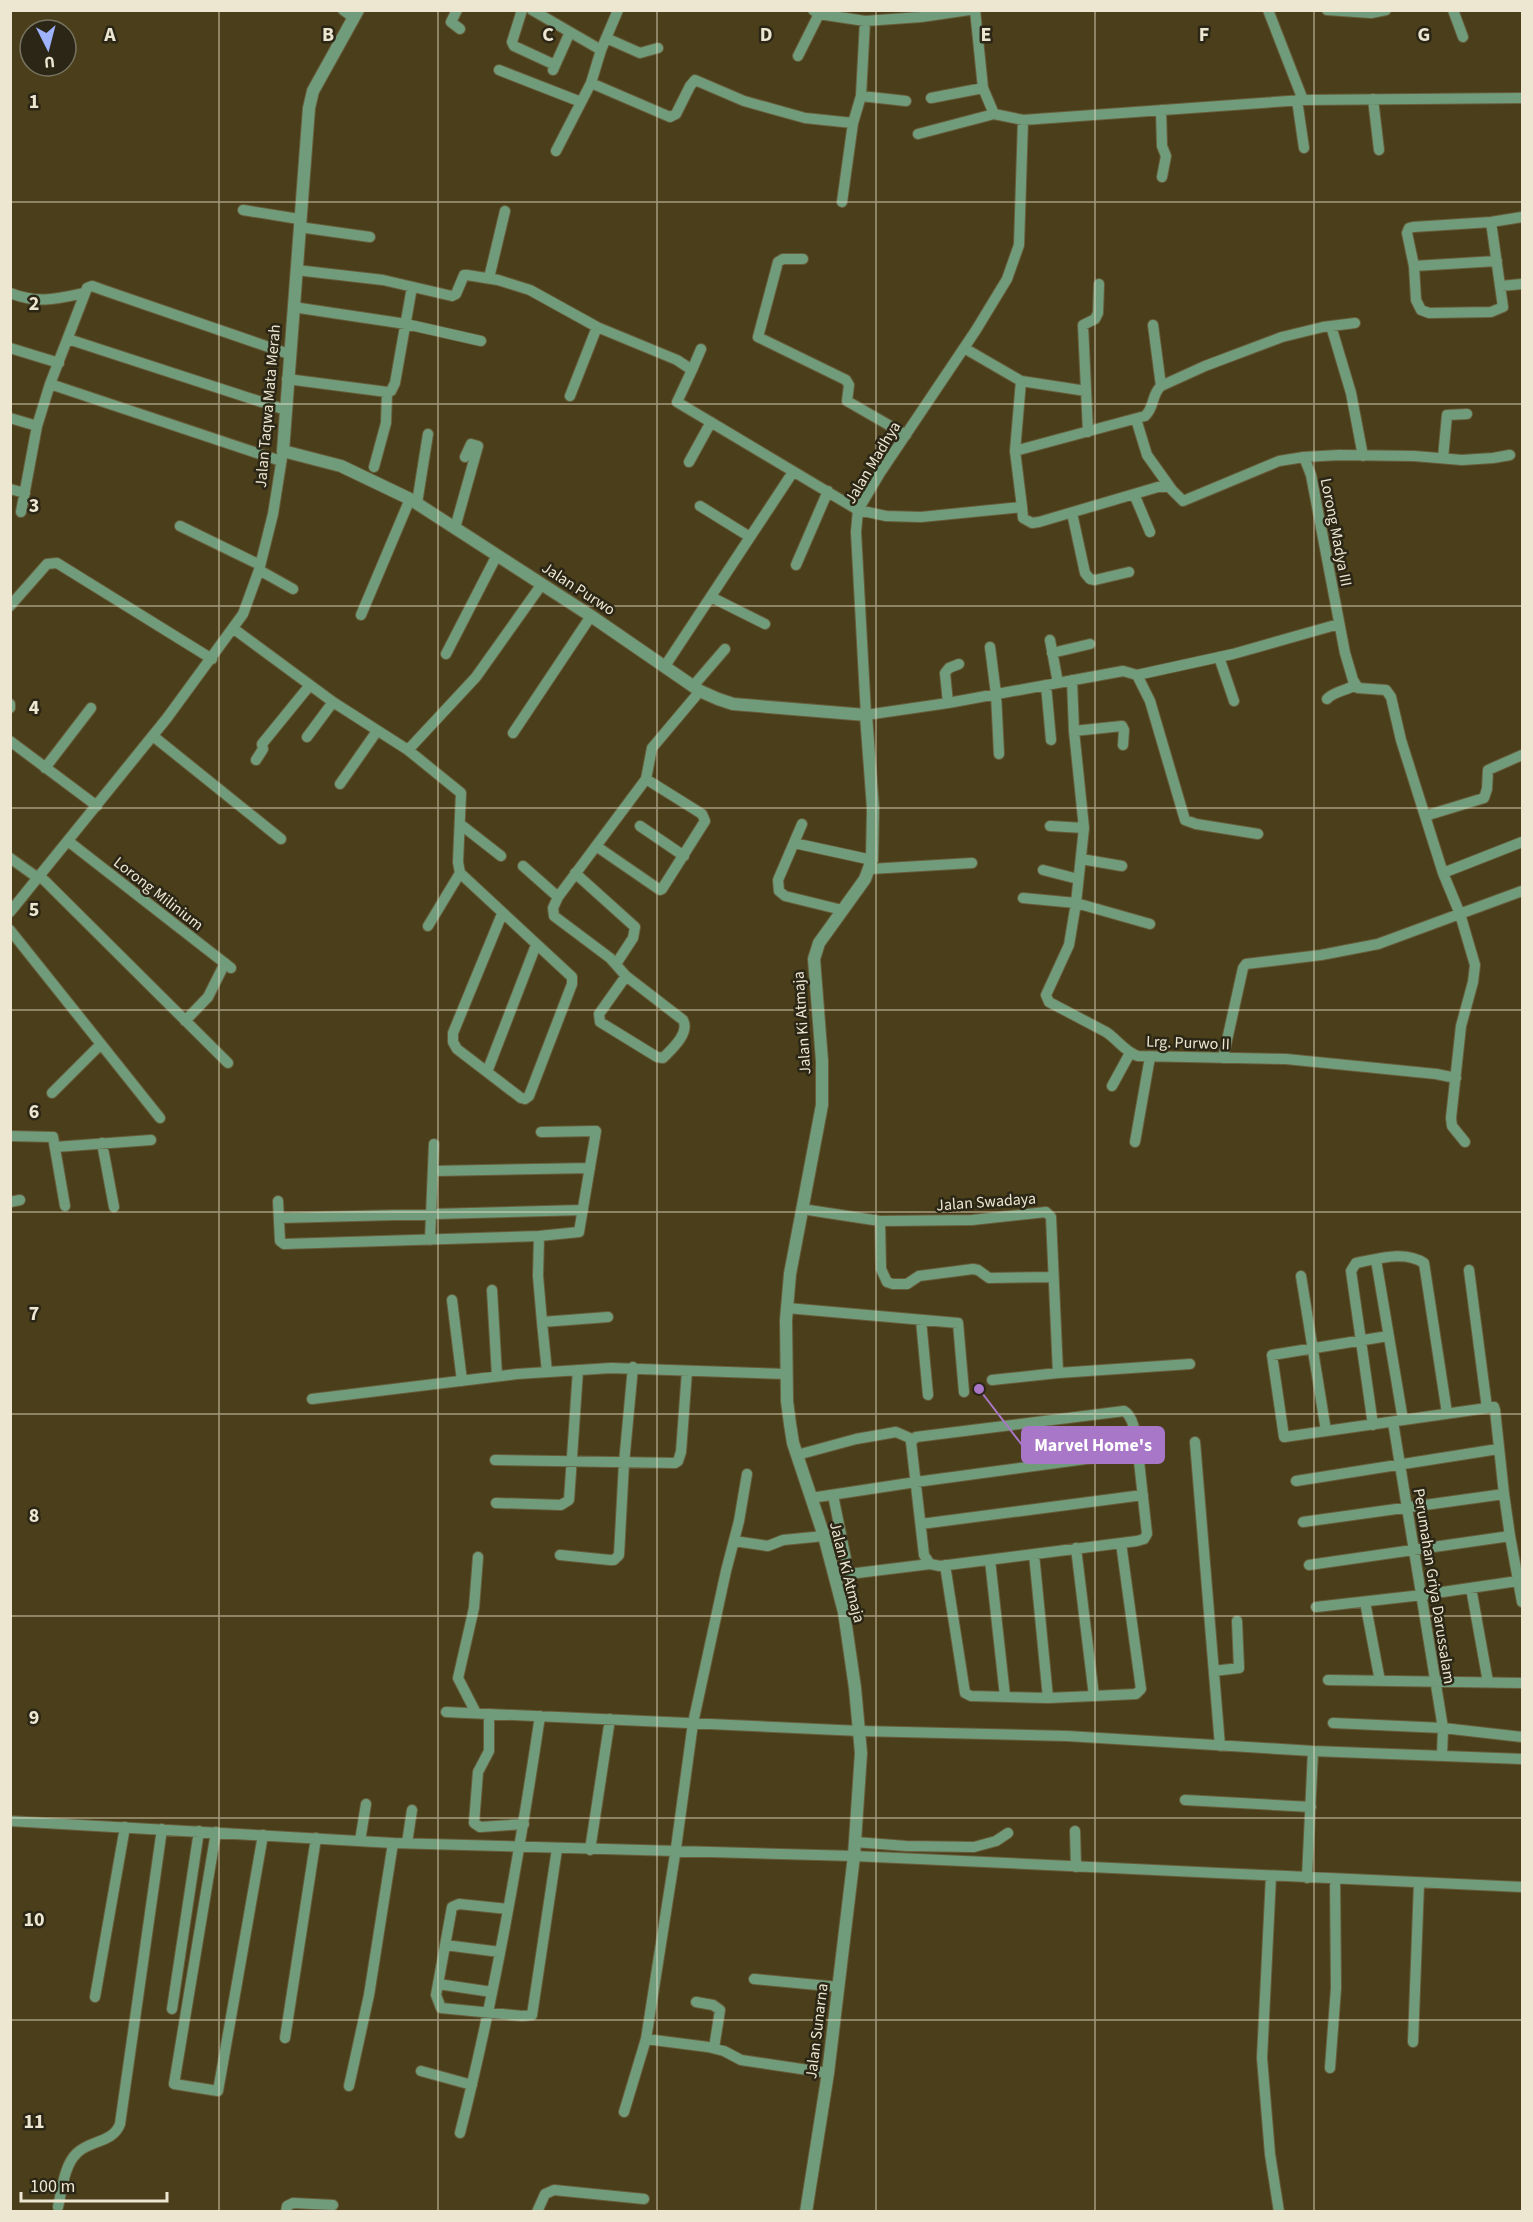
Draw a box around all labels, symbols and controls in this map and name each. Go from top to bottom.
north arrow [18,18,78,78]
text: A [103,21,116,49]
text: B [322,21,334,49]
text: C [542,21,554,49]
text: D [760,21,772,49]
text: E [981,21,991,49]
text: F [1199,21,1209,49]
text: G [1418,21,1430,49]
text: U [43,50,56,73]
text: 1 [29,88,39,116]
text: 2 [29,290,39,318]
street label: Jalan Taqwa Mata Merah [250,323,286,489]
street label: Jalan Madhya [840,417,906,508]
street label: Lorong Madya III [1315,476,1357,588]
text: 3 [29,492,39,520]
street label: Jalan Purwo [537,557,619,621]
text: 4 [29,694,40,722]
street label: Lorong Milinium [109,852,208,936]
text: 5 [29,896,39,924]
street label: Jalan Ki Atmaja [787,971,817,1075]
street label: Lrg. Purwo II [1146,1031,1230,1055]
text: 6 [29,1098,39,1126]
street label: Jalan Swadaya [935,1188,1037,1216]
text: 7 [29,1300,39,1328]
callout: Marvel Home's [1022,1427,1164,1463]
text: Marvel Home's [1034,1433,1152,1458]
street label: Perumahan Griya Darussalam [1408,1487,1460,1686]
text: 8 [29,1502,39,1530]
street label: Jalan Ki Atmaja [824,1519,870,1625]
text: 9 [29,1704,39,1732]
text: 10 [23,1906,45,1934]
street label: Jalan Sunarna [800,1982,834,2080]
text: 11 [23,2108,45,2136]
scale bar [21,2165,166,2203]
text: 100 m [30,2174,75,2199]

